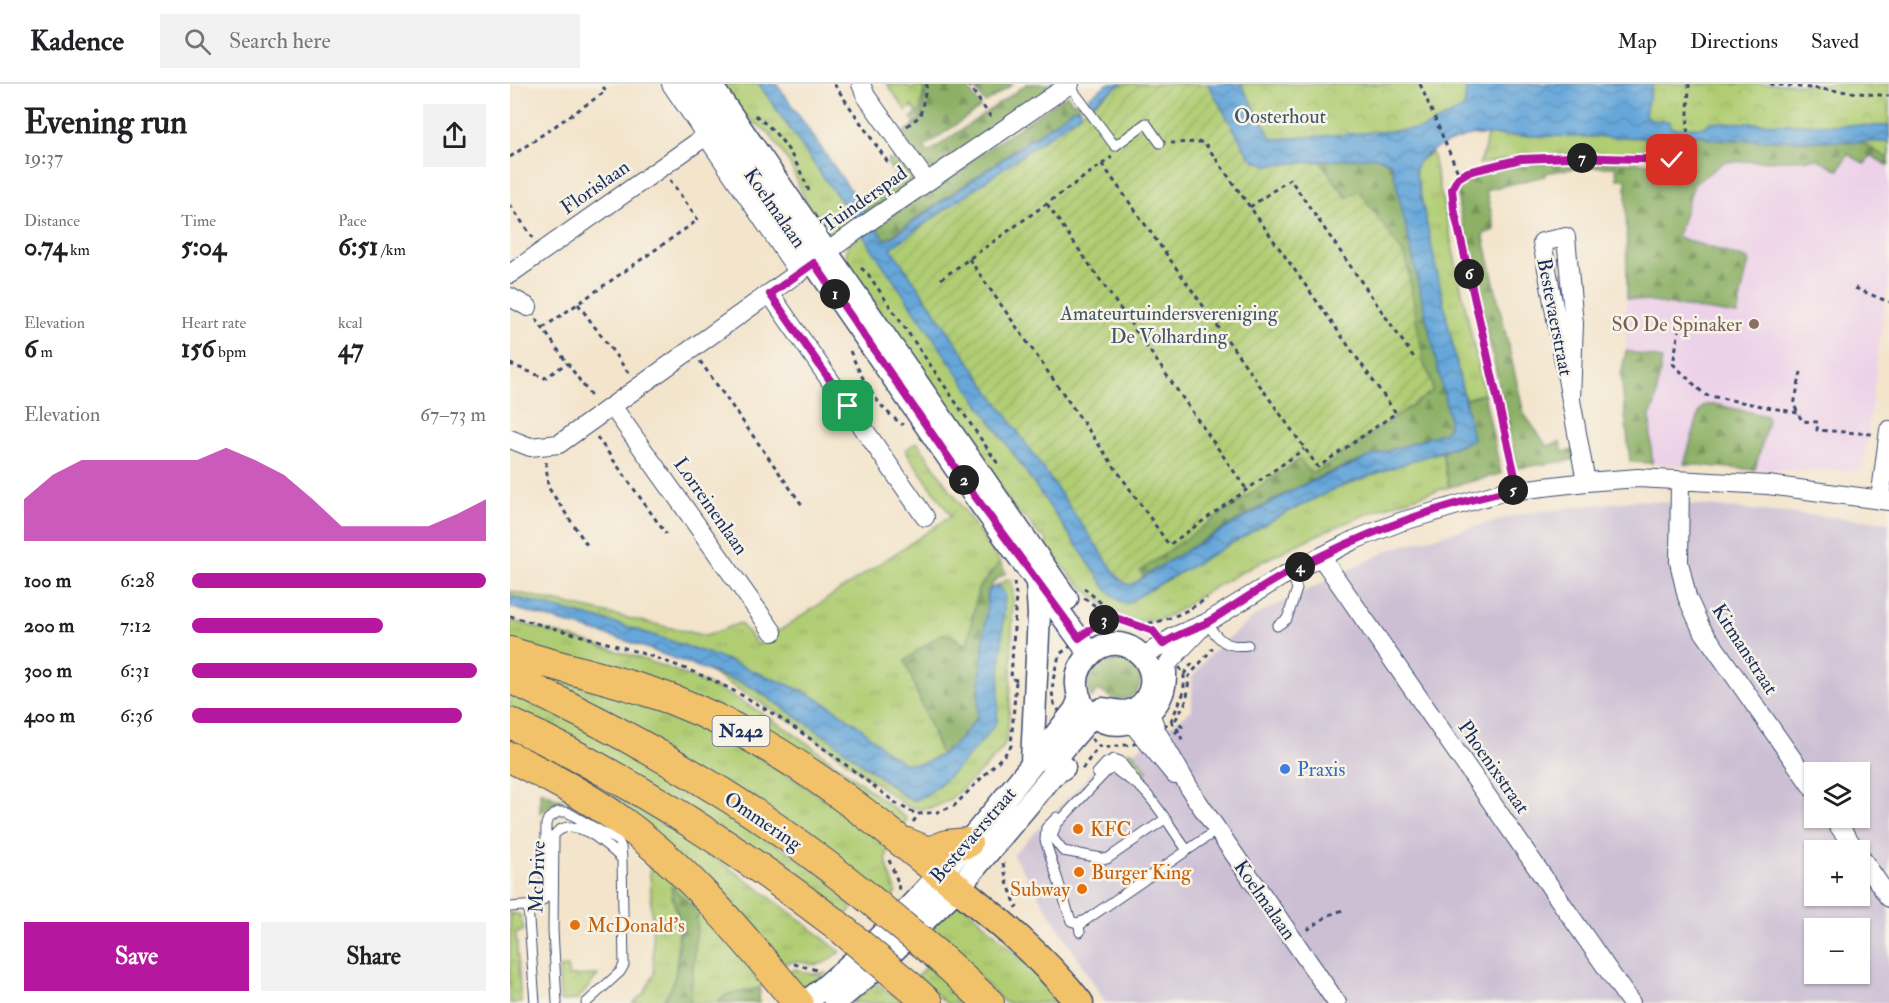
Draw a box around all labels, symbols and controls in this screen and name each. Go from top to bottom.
search box [160,14,580,68]
text: Kadence [30,24,124,59]
icon: search [181,25,214,58]
text: Search here [229,27,331,55]
text: Map [1617,28,1657,55]
text: Directions [1690,28,1778,55]
text: Saved [1811,28,1859,55]
text: Evening run [24,102,187,143]
button: share [423,104,486,167]
park label: Oosterhout [1234,104,1326,129]
pin [1646,134,1697,185]
pin: 7 [1567,143,1597,173]
icon: check [1655,143,1688,176]
text: 19:37 [24,145,63,170]
text: 7 [1578,148,1586,168]
street label: Florislaan [556,154,634,220]
street label: Tuinderspad [816,160,913,239]
street label: Koelmalaan [738,163,812,253]
text: Distance [24,211,80,231]
text: Time [181,211,216,231]
text: Pace [338,211,367,231]
text: 0.74 [24,231,67,263]
text: 5:04 [181,231,226,263]
text: 6:51 [338,231,378,263]
text: km [67,240,90,260]
text: /km [378,240,406,260]
street label: Bestevaerstraat [1531,256,1579,379]
pin: 6 [1454,259,1484,289]
text: 6 [1465,264,1473,284]
pin: 1 [820,279,850,309]
text: 1 [832,284,838,304]
park label: Amateurtuindersvereniging De Volharding [1059,301,1279,349]
place label: SO De Spinaker [1611,312,1743,338]
text: Elevation [24,313,85,333]
text: Heart rate [181,313,246,333]
text: kcal [338,313,363,333]
marker: SO De Spinaker [1747,317,1761,331]
text: 6 [24,333,37,365]
text: 156 [181,333,215,365]
text: 47 [338,333,363,365]
text: m [37,342,53,362]
text: bpm [215,342,246,362]
pin [822,380,873,431]
icon: arrive [831,389,864,422]
text: Elevation [24,402,100,427]
text: 67–73 m [420,402,486,427]
street label: Lorreinenlaan [668,452,754,560]
pin: 2 [949,465,979,495]
text: 2 [960,470,968,490]
pin: 5 [1498,475,1528,505]
text: 5 [1509,480,1517,500]
pin: 4 [1285,552,1315,582]
text: 4 [1296,557,1304,577]
text: 100 m [24,568,71,593]
text: 6:28 [120,568,155,593]
street label: Kitmanstraat [1706,599,1784,700]
pin: 3 [1089,605,1119,635]
text: 3 [1101,610,1107,630]
text: 200 m [24,613,74,638]
text: 7:12 [120,613,151,638]
text: 300 m [24,658,72,683]
text: 6:31 [120,658,150,683]
text: 400 m [24,703,75,728]
text: 6:36 [120,703,153,728]
street label: Phoenixstraat [1453,715,1536,819]
road number: N242 [712,716,770,746]
place label: Praxis [1297,757,1345,782]
marker: Praxis [1278,762,1292,776]
map controls [1804,762,1870,984]
button: layers [1804,762,1870,828]
street label: Bestevaerstraat [924,781,1022,888]
street label: Ommering [719,786,808,857]
place label: KFC [1090,817,1131,842]
marker: KFC [1071,822,1085,836]
street label: McDrive [523,840,551,914]
button: + [1804,840,1870,906]
street label: Koelmalaan [1228,855,1302,945]
place label: Burger King [1091,860,1192,885]
marker: Burger King [1072,865,1086,879]
place label: Subway [1010,877,1071,902]
marker: Subway [1075,882,1089,896]
place label: McDonald's [587,913,685,938]
marker: McDonald's [568,918,582,932]
button: − [1804,918,1870,984]
button: Save [24,922,249,991]
button: Share [261,922,486,991]

